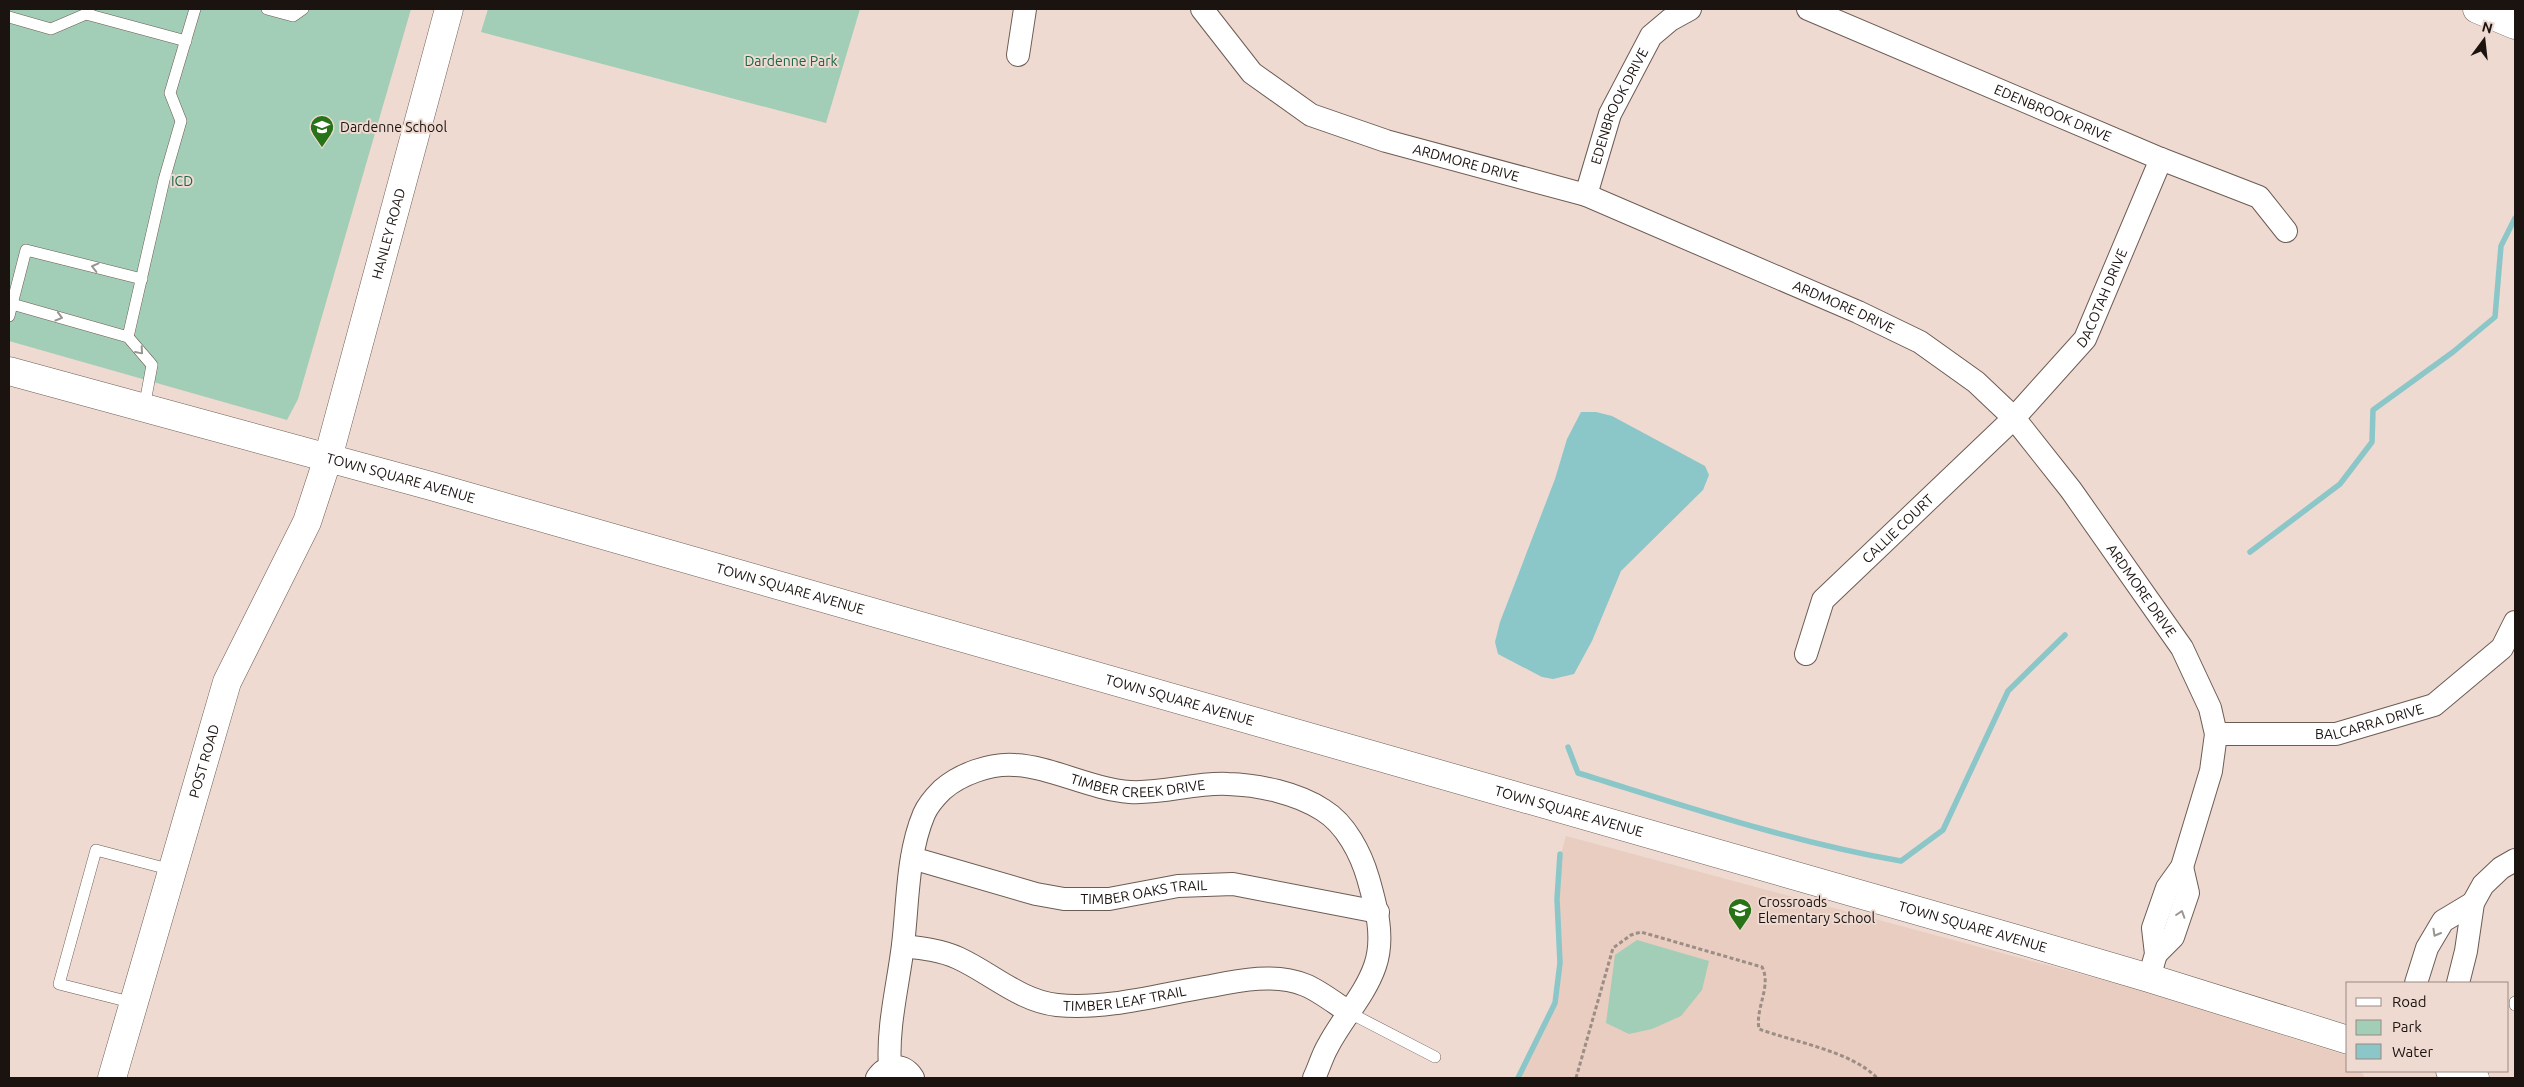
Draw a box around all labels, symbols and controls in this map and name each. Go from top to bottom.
north arrow [2459,15,2509,65]
text: N [2480,18,2494,37]
street label: EDENBROOK DRIVE [1587,45,1651,166]
park label: Dardenne Park [744,53,838,69]
street label: EDENBROOK DRIVE [1992,81,2114,145]
school or university icon: Dardenne School [309,114,335,148]
place label: Dardenne School [340,119,447,135]
street label: ARDMORE DRIVE [1411,141,1521,185]
park label: ICD [171,173,193,189]
street label: HANLEY ROAD [369,186,408,281]
street label: DACOTAH DRIVE [2073,246,2130,351]
one-way arrow [90,262,99,273]
street label: ARDMORE DRIVE [1790,277,1897,336]
one-way arrow [54,312,63,322]
one-way arrow [134,345,143,354]
street label: TOWN SQUARE AVENUE [324,450,477,506]
street label: CALLIE COURT [1859,491,1937,566]
street label: ARDMORE DRIVE [2104,541,2180,640]
street label: TOWN SQUARE AVENUE [714,560,867,617]
street label: TOWN SQUARE AVENUE [1104,671,1256,729]
street label: BALCARRA DRIVE [2315,700,2426,743]
street label: POST ROAD [186,722,222,800]
street label: TIMBER CREEK DRIVE [1069,770,1206,800]
street label: TOWN SQUARE AVENUE [1493,782,1645,840]
street label: TIMBER OAKS TRAIL [1080,877,1207,907]
place label: Crossroads Elementary School [1758,894,1876,926]
school or university icon: Crossroads Elementary School [1727,897,1753,931]
street label: TOWN SQUARE AVENUE [1897,898,2049,956]
one-way arrow [2175,910,2185,918]
one-way arrow [2432,928,2442,937]
legend [2346,982,2509,1072]
street label: TIMBER LEAF TRAIL [1063,983,1187,1014]
text: Road [2392,993,2427,1010]
text: Park [2392,1018,2422,1035]
text: Water [2392,1043,2433,1060]

